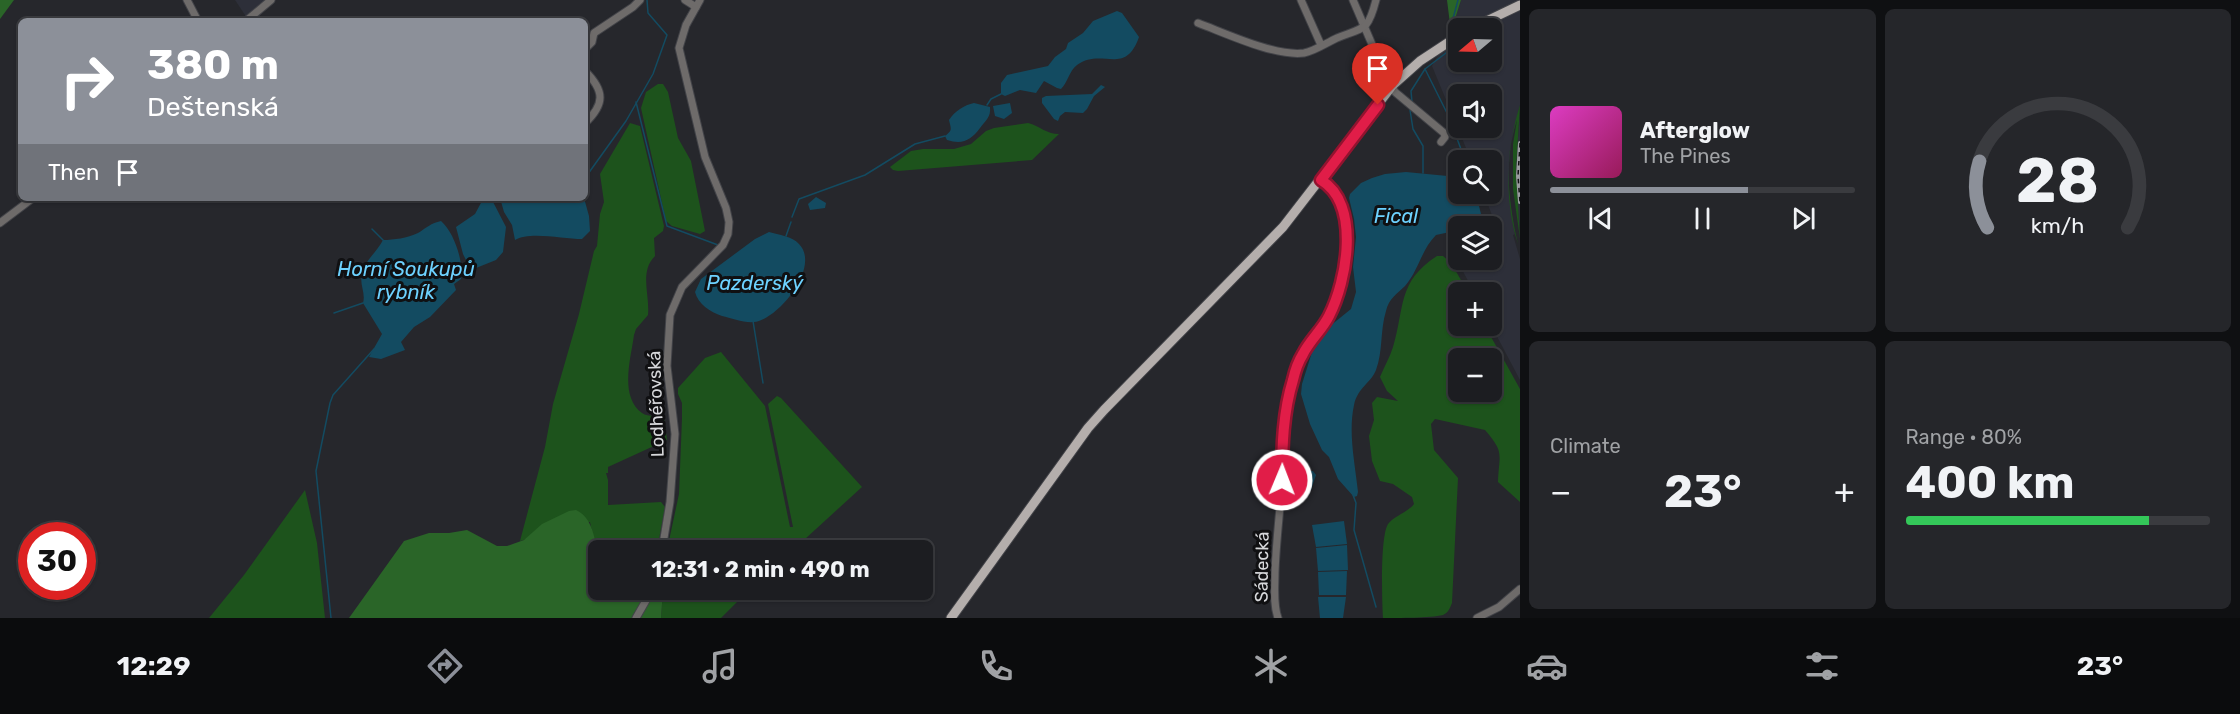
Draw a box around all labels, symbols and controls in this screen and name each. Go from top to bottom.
north arrow [1448,18,1502,72]
map controls [1448,18,1502,402]
text: 380 m [147,40,279,90]
icon: right [48,42,126,120]
pin [1352,43,1403,105]
icon: arrive [1361,52,1394,85]
button: sound [1448,84,1502,138]
text: Deštenská [147,91,279,123]
text: Afterglow [1640,117,1750,144]
text: The Pines [1640,144,1731,168]
text: 28 [2016,144,2099,218]
button: search [1448,150,1502,204]
icon: arrive [111,156,144,189]
text: Then [48,159,99,186]
icon: previous [1584,202,1617,235]
icon: pause [1686,202,1719,235]
icon: next [1787,202,1820,235]
water label: Fical [1374,204,1419,228]
text: km/h [2031,213,2085,238]
button: layers [1448,216,1502,270]
water label: Horní Soukupů rybník [337,257,475,304]
water label: Pazderský [707,271,804,295]
button: + [1448,282,1502,336]
button: − [1448,348,1502,402]
street label: Lodhéřovská [643,350,669,458]
text: Range · 80% [1906,425,2022,449]
text: Climate [1550,434,1621,458]
position arrow [1250,448,1314,512]
text: 400 km [1906,456,2075,509]
text: 23° [1664,465,1741,518]
text: − [1550,472,1571,511]
text: + [1834,472,1854,511]
speed limit sign: 30 [18,522,96,600]
street label: Sádecká [1250,531,1274,603]
text: 12:31 · 2 min · 490 m [651,556,870,583]
icon: directions [424,645,466,687]
icon: music [699,645,741,687]
icon: phone [975,645,1017,687]
icon: climate [1250,645,1292,687]
icon: car [1526,645,1568,687]
icon: filters [1801,645,1843,687]
text: 12:29 [117,650,190,682]
text: 23° [2077,650,2123,682]

